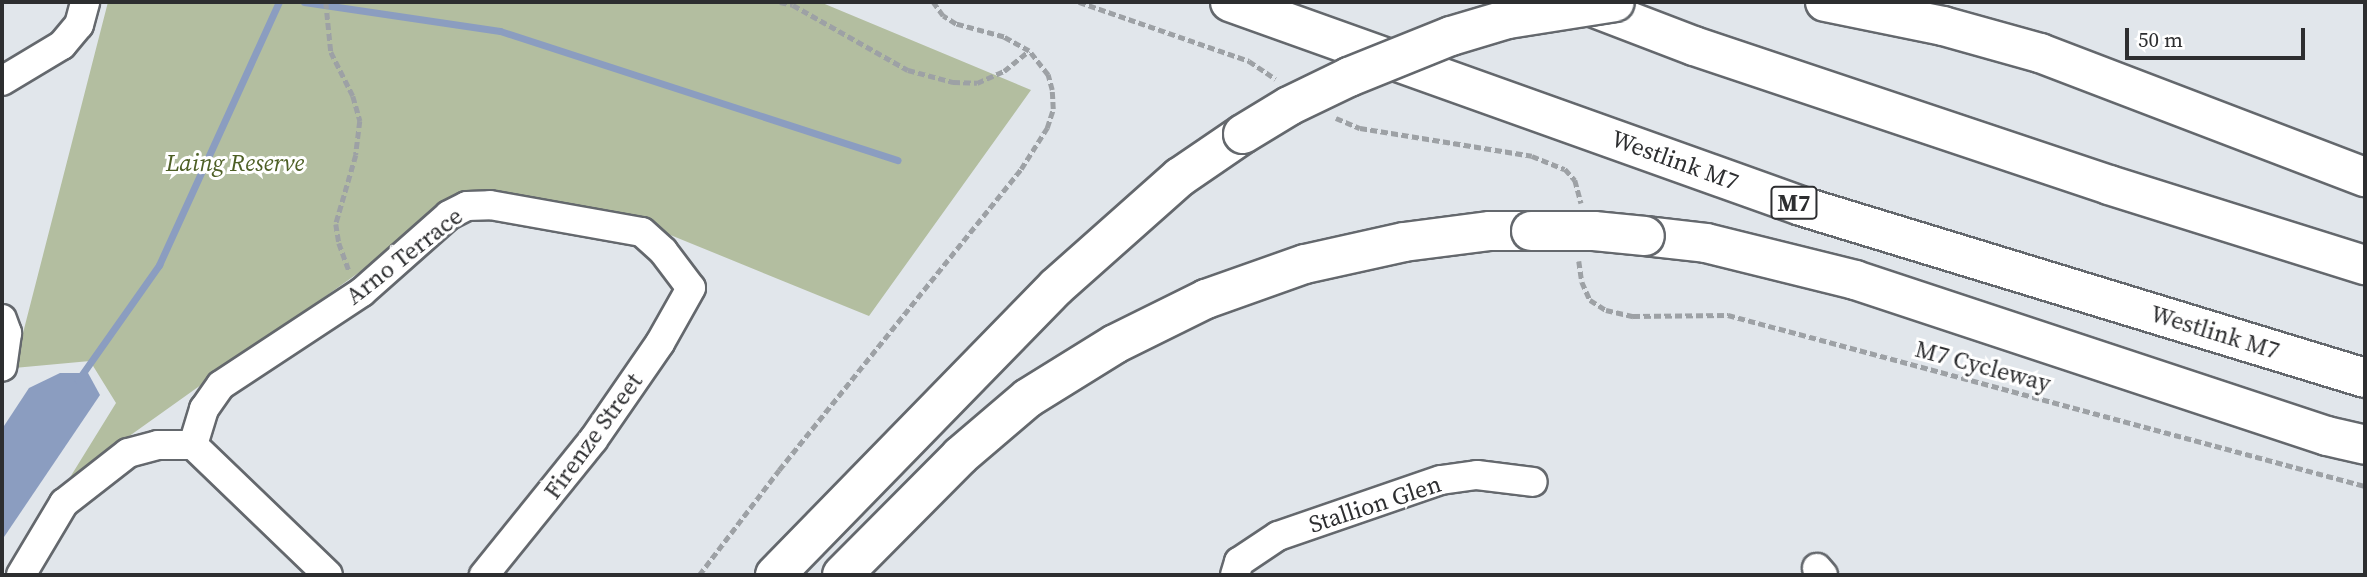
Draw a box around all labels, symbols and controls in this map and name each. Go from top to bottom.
scale bar [2129,14,2309,58]
text: 50 m [2138,25,2183,54]
street label: Westlink M7 [1608,124,1742,196]
park label: Laing Reserve [166,149,304,177]
road number: M7 [1770,184,1818,222]
street label: Arno Terrace [340,201,468,311]
street label: Westlink M7 [2147,299,2283,365]
street label: M7 Cycleway [1912,334,2054,398]
street label: Firenze Street [538,368,648,504]
street label: Stallion Glen [1305,469,1445,539]

